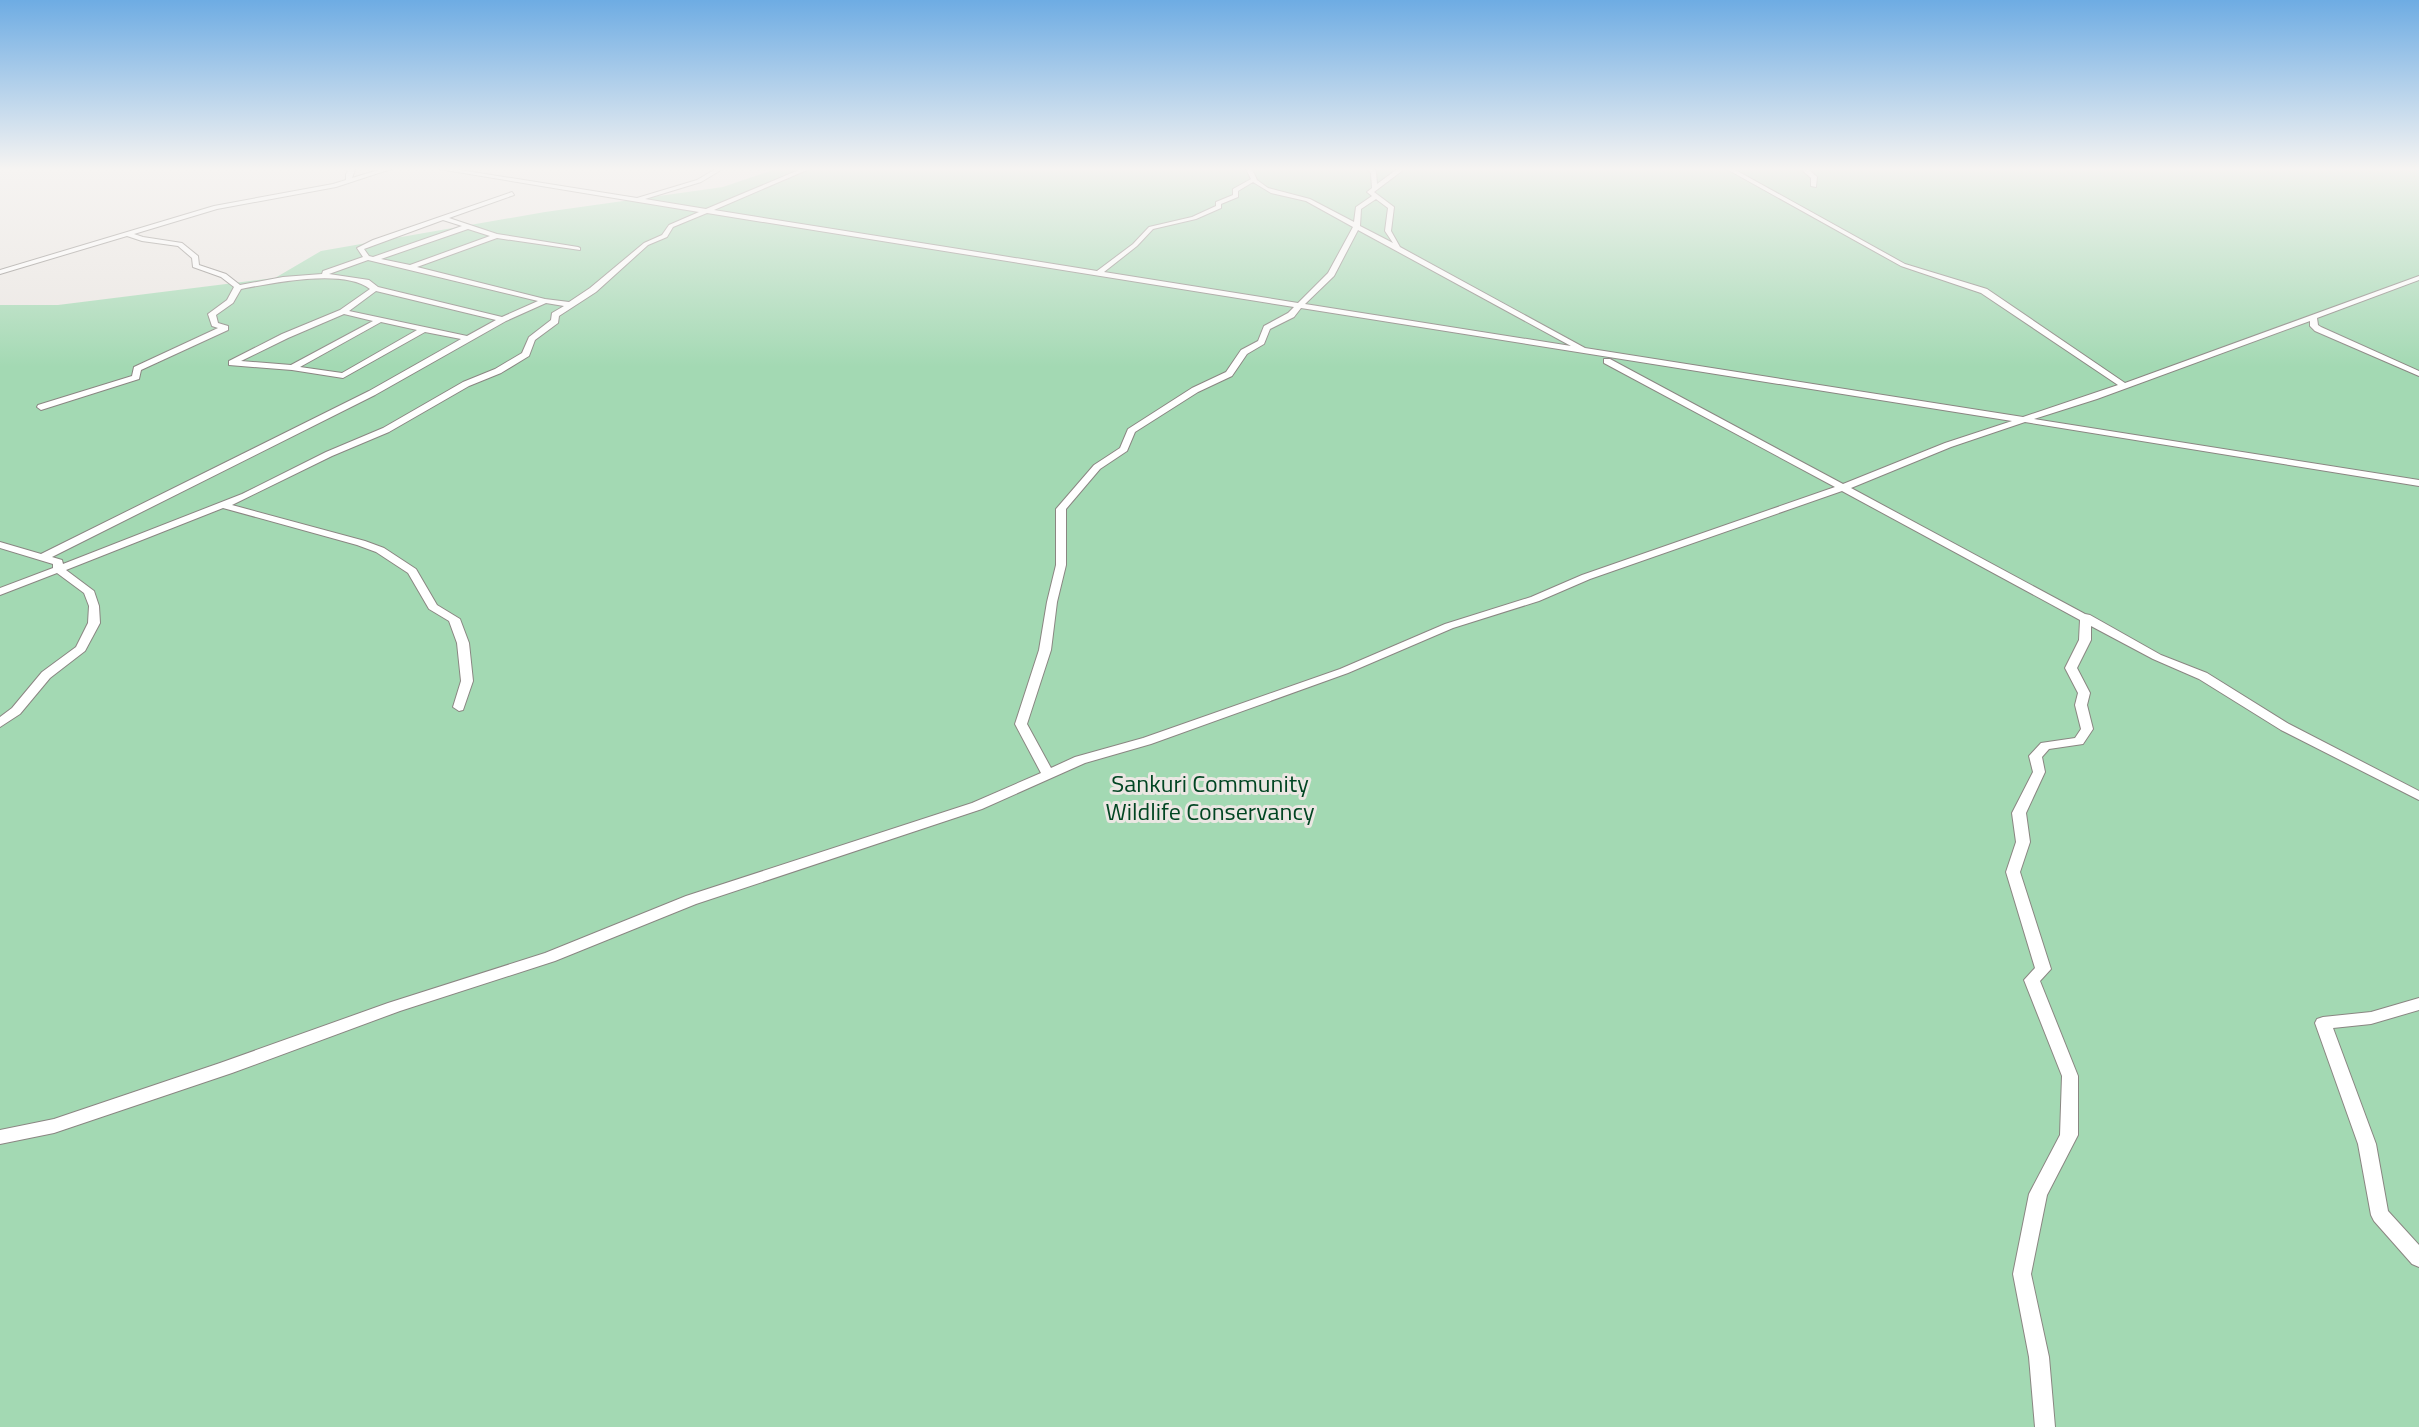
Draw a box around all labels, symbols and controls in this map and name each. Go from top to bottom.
park label: Sankuri Community Wildlife Conservancy [1106,765,1315,829]

